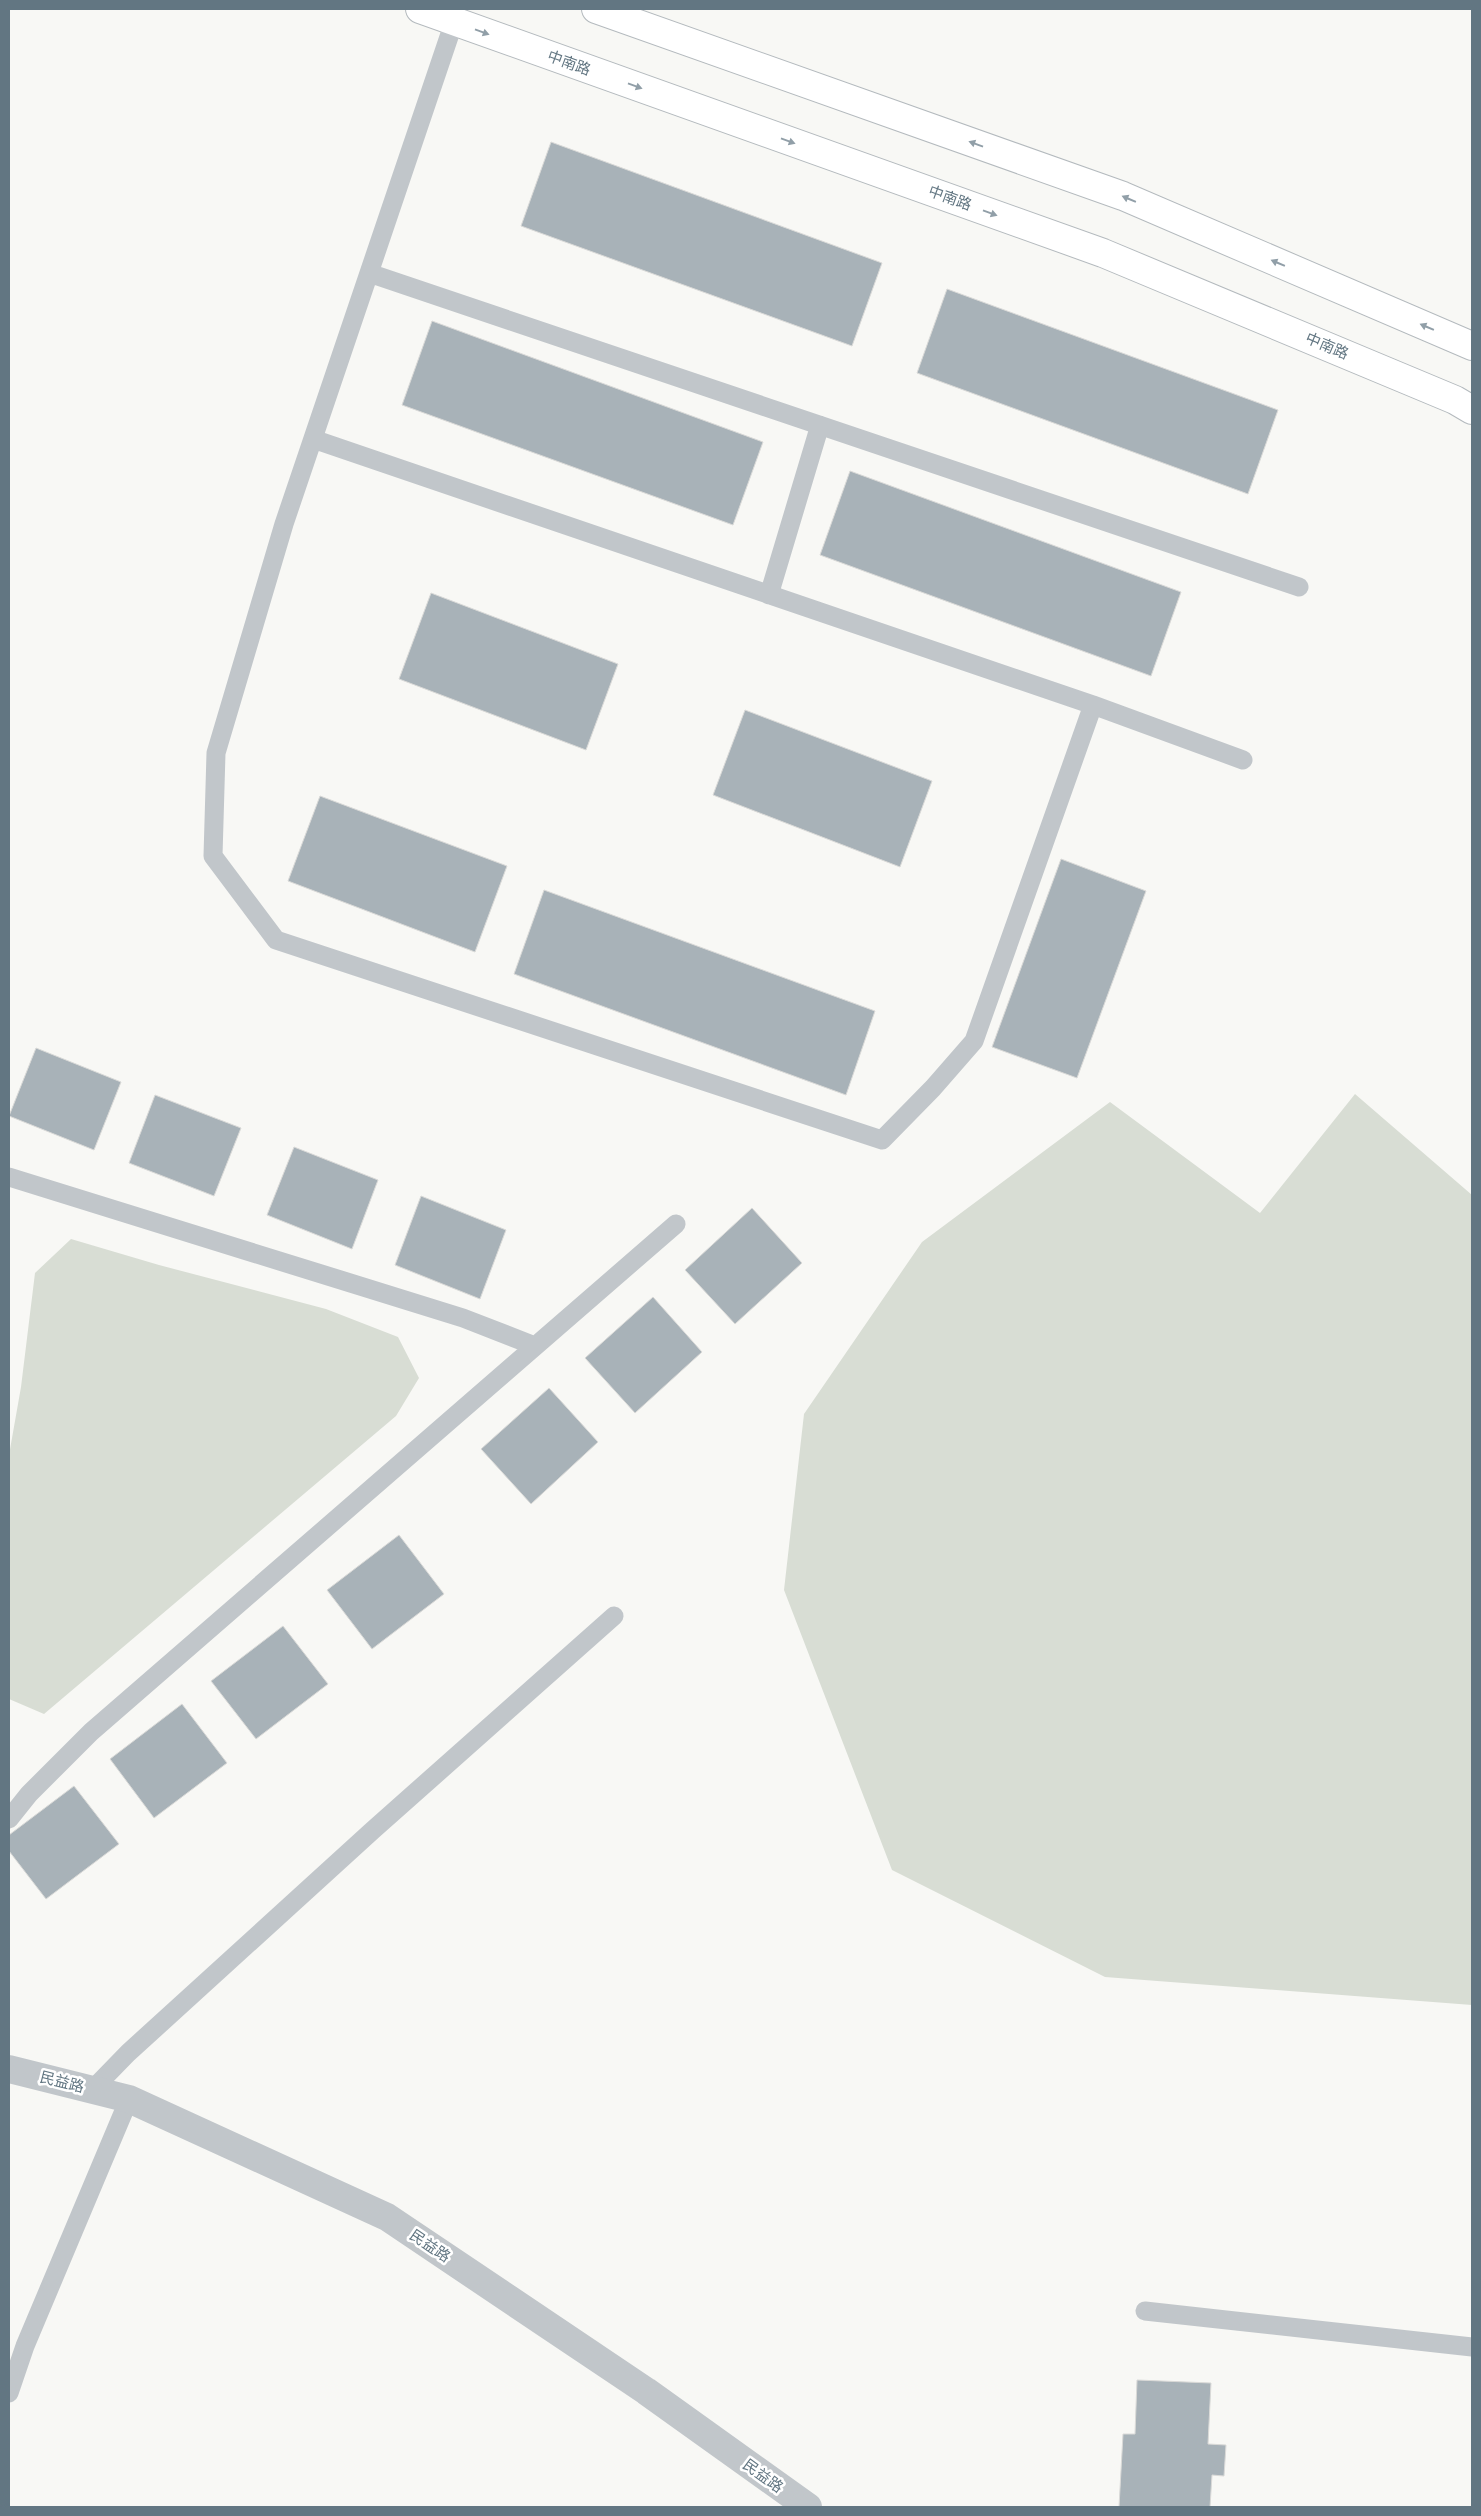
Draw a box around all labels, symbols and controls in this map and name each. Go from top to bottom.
one-way arrow [474,29,489,36]
street label: 中南路 [545,47,593,79]
one-way arrow [627,83,642,90]
one-way arrow [781,137,796,145]
one-way arrow [968,140,983,147]
street label: 中南路 [926,182,974,214]
one-way arrow [1122,194,1136,202]
one-way arrow [983,210,998,217]
one-way arrow [1271,258,1285,266]
one-way arrow [1420,322,1434,330]
street label: 中南路 [1303,329,1351,363]
street label: 民益路 [38,2068,86,2096]
street label: 民益路 [406,2226,454,2266]
street label: 民益路 [740,2455,786,2497]

